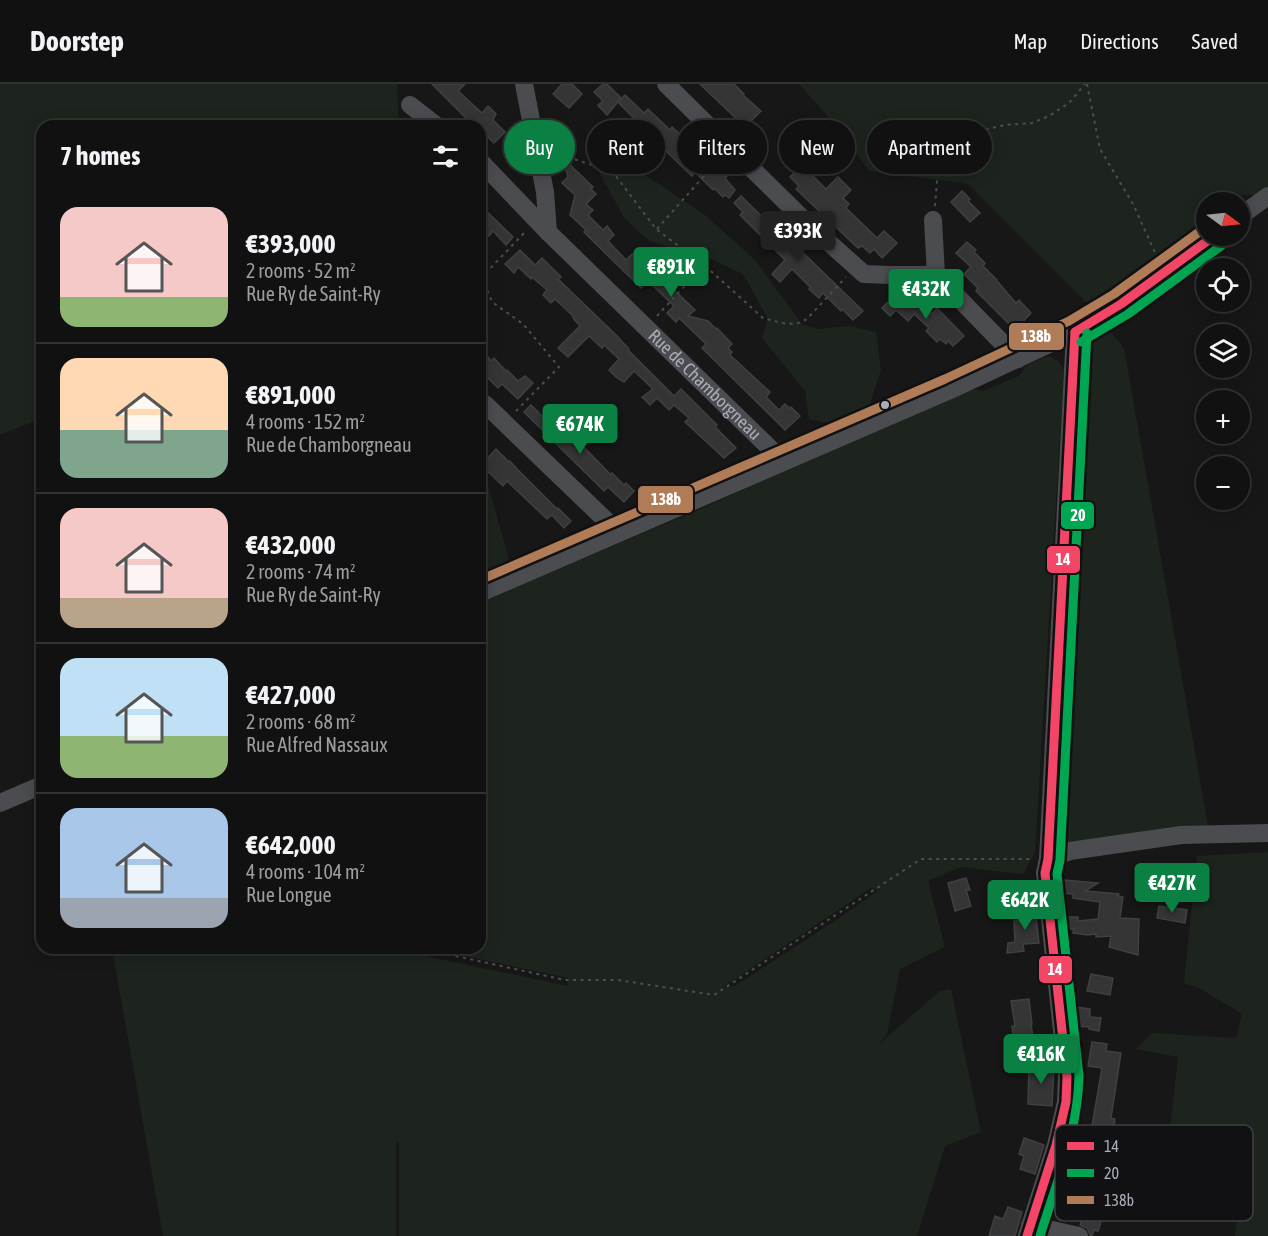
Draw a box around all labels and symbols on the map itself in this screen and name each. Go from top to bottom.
north arrow [1196,192,1250,246]
pin: €393K [756,211,840,262]
pin: €891K [629,247,713,298]
pin: €432K [884,269,968,320]
line badge: 138b [1008,322,1065,351]
street label: Rue de Chamborgneau [644,325,766,444]
text: 138b [1021,327,1051,345]
unlabelled marker [879,399,891,411]
pin: €674K [538,404,622,455]
line badge: 138b [637,485,694,514]
text: 138b [651,490,681,508]
line badge: 20 [1060,501,1095,530]
text: 20 [1070,506,1086,524]
line badge: 14 [1046,545,1081,574]
text: 14 [1055,550,1071,568]
pin: €427K [1130,863,1214,914]
pin: €642K [983,880,1067,931]
line badge: 14 [1038,955,1073,984]
text: 14 [1047,960,1063,978]
pin: €416K [999,1034,1083,1085]
legend [1055,1125,1253,1221]
text: 14 [1104,1137,1119,1155]
text: 20 [1104,1164,1119,1182]
text: 138b [1104,1191,1134,1209]

